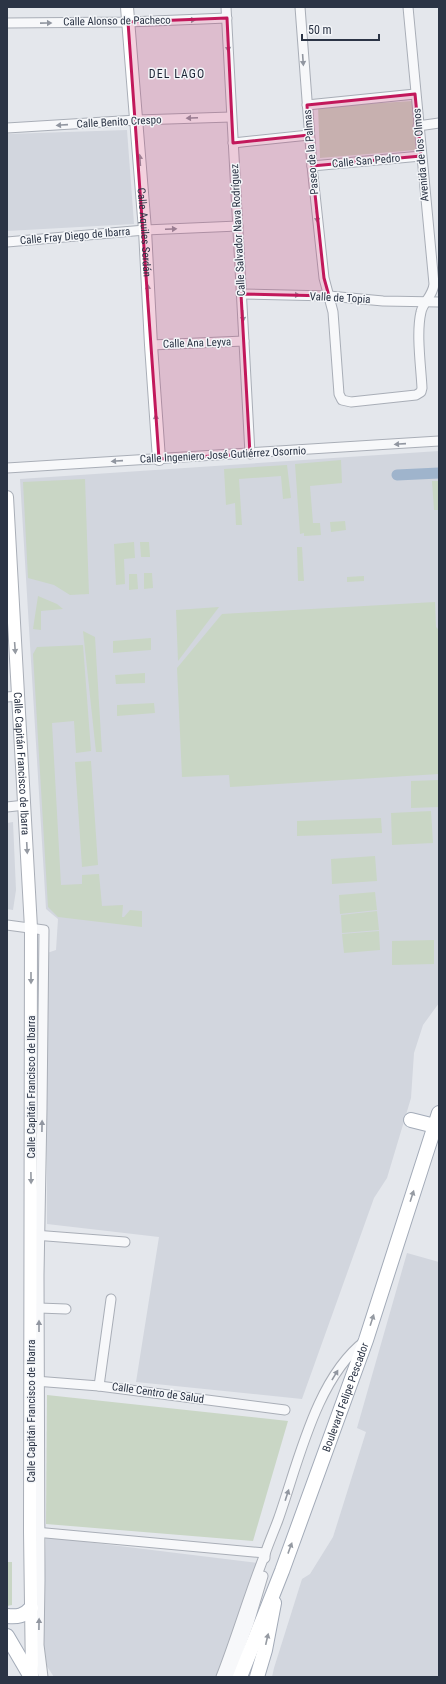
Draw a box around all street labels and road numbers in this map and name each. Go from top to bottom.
street label: Calle Alonso de Pacheco [63,14,171,28]
street label: Avenida de los Olmos [410,108,432,202]
street label: Paseo de la Palmas [301,109,321,195]
street label: Calle Benito Crespo [76,113,162,131]
street label: Calle San Pedro [331,151,401,170]
street label: Calle Salvador Nava Rodríguez [228,163,248,296]
street label: Calle Aquiles Serdán [135,187,154,277]
street label: Calle Fray Diego de Ibarra [19,225,131,247]
street label: Valle de Topia [309,290,371,306]
street label: Calle Ana Leyva [163,335,231,351]
street label: Calle Ingeniero José Gutiérrez Osornio [140,444,307,466]
street label: Calle Capitán Francisco de Ibarra [11,692,32,835]
street label: Calle Capitán Francisco de Ibarra [25,1015,38,1159]
street label: Calle Capitán Francisco de Ibarra [25,1339,38,1483]
street label: Boulevard Felipe Pescador [319,1340,371,1453]
street label: Calle Centro de Salud [111,1380,205,1406]

